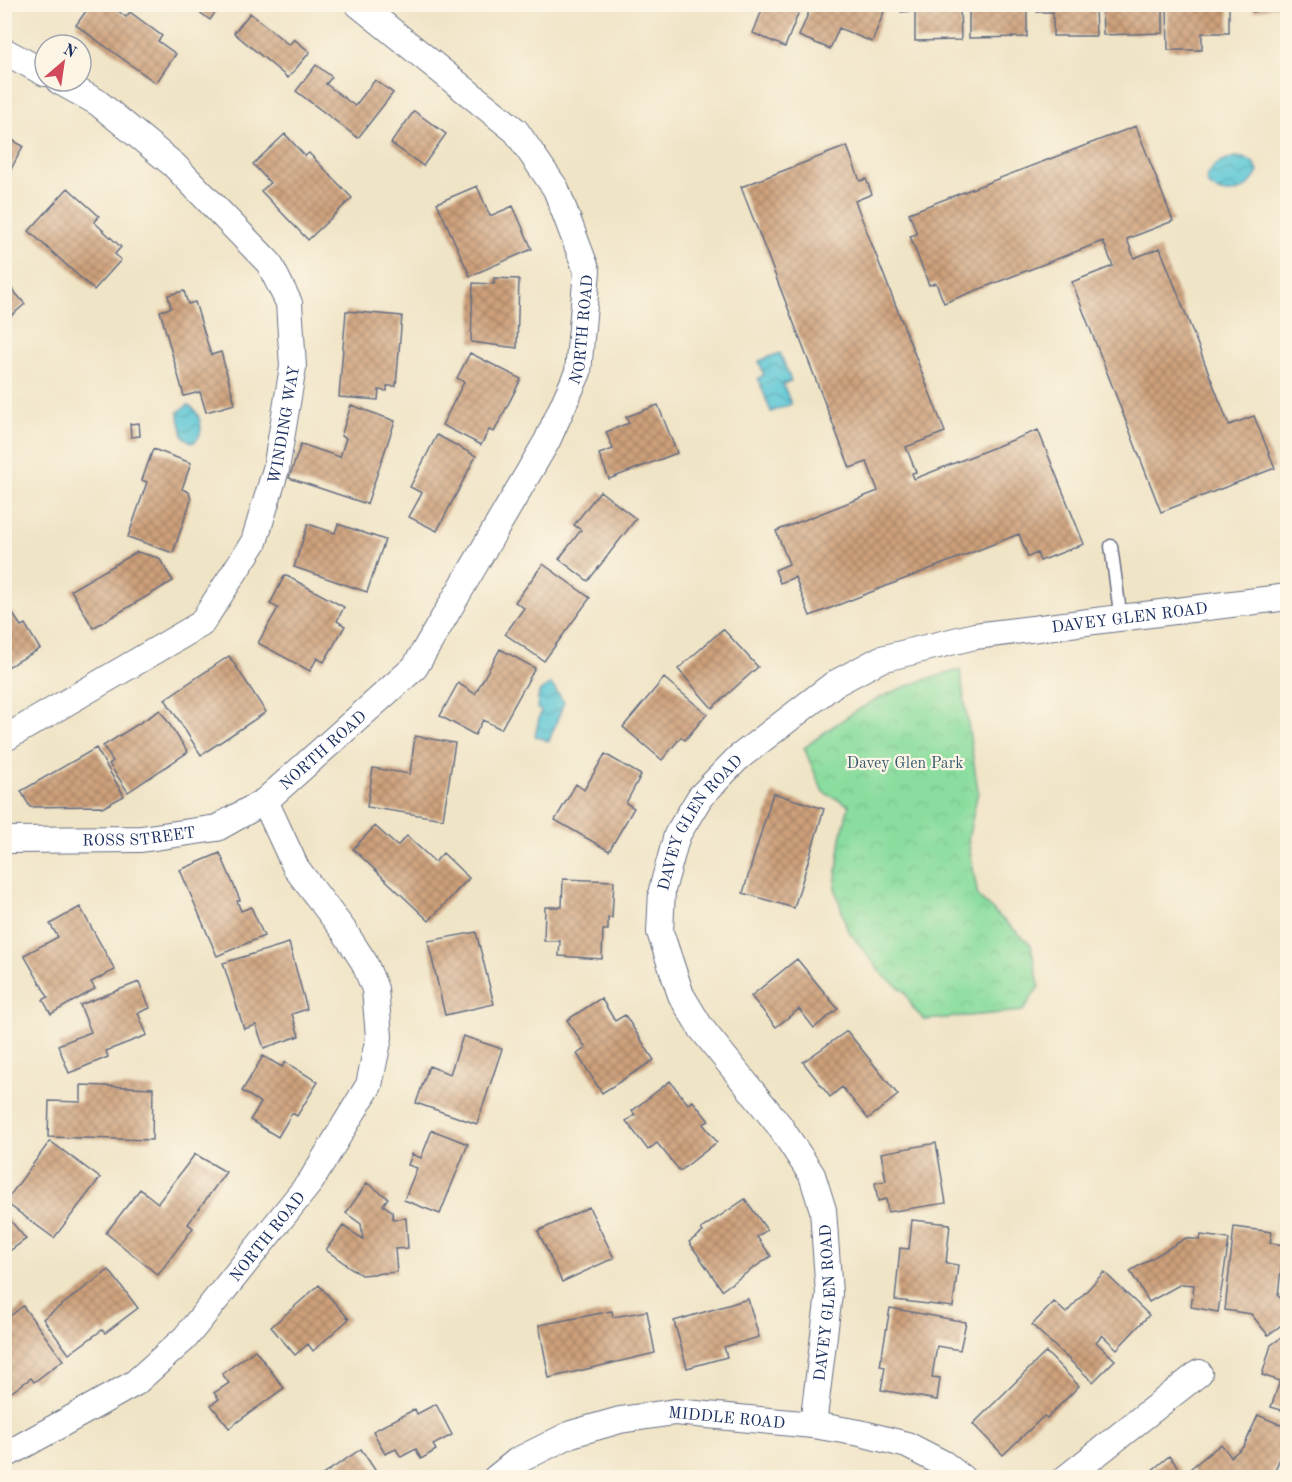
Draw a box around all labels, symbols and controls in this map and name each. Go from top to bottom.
north arrow [33,33,93,93]
text: N [60,42,79,62]
street label: NORTH ROAD [567,274,597,387]
street label: WINDING WAY [266,364,303,486]
street label: DAVEY GLEN ROAD [1051,601,1209,636]
street label: NORTH ROAD [277,709,370,794]
street label: DAVEY GLEN ROAD [656,753,746,893]
park label: Davey Glen Park [846,756,964,772]
street label: ROSS STREET [82,825,197,849]
street label: NORTH ROAD [228,1189,309,1285]
street label: DAVEY GLEN ROAD [812,1224,839,1382]
street label: MIDDLE ROAD [667,1405,786,1432]

